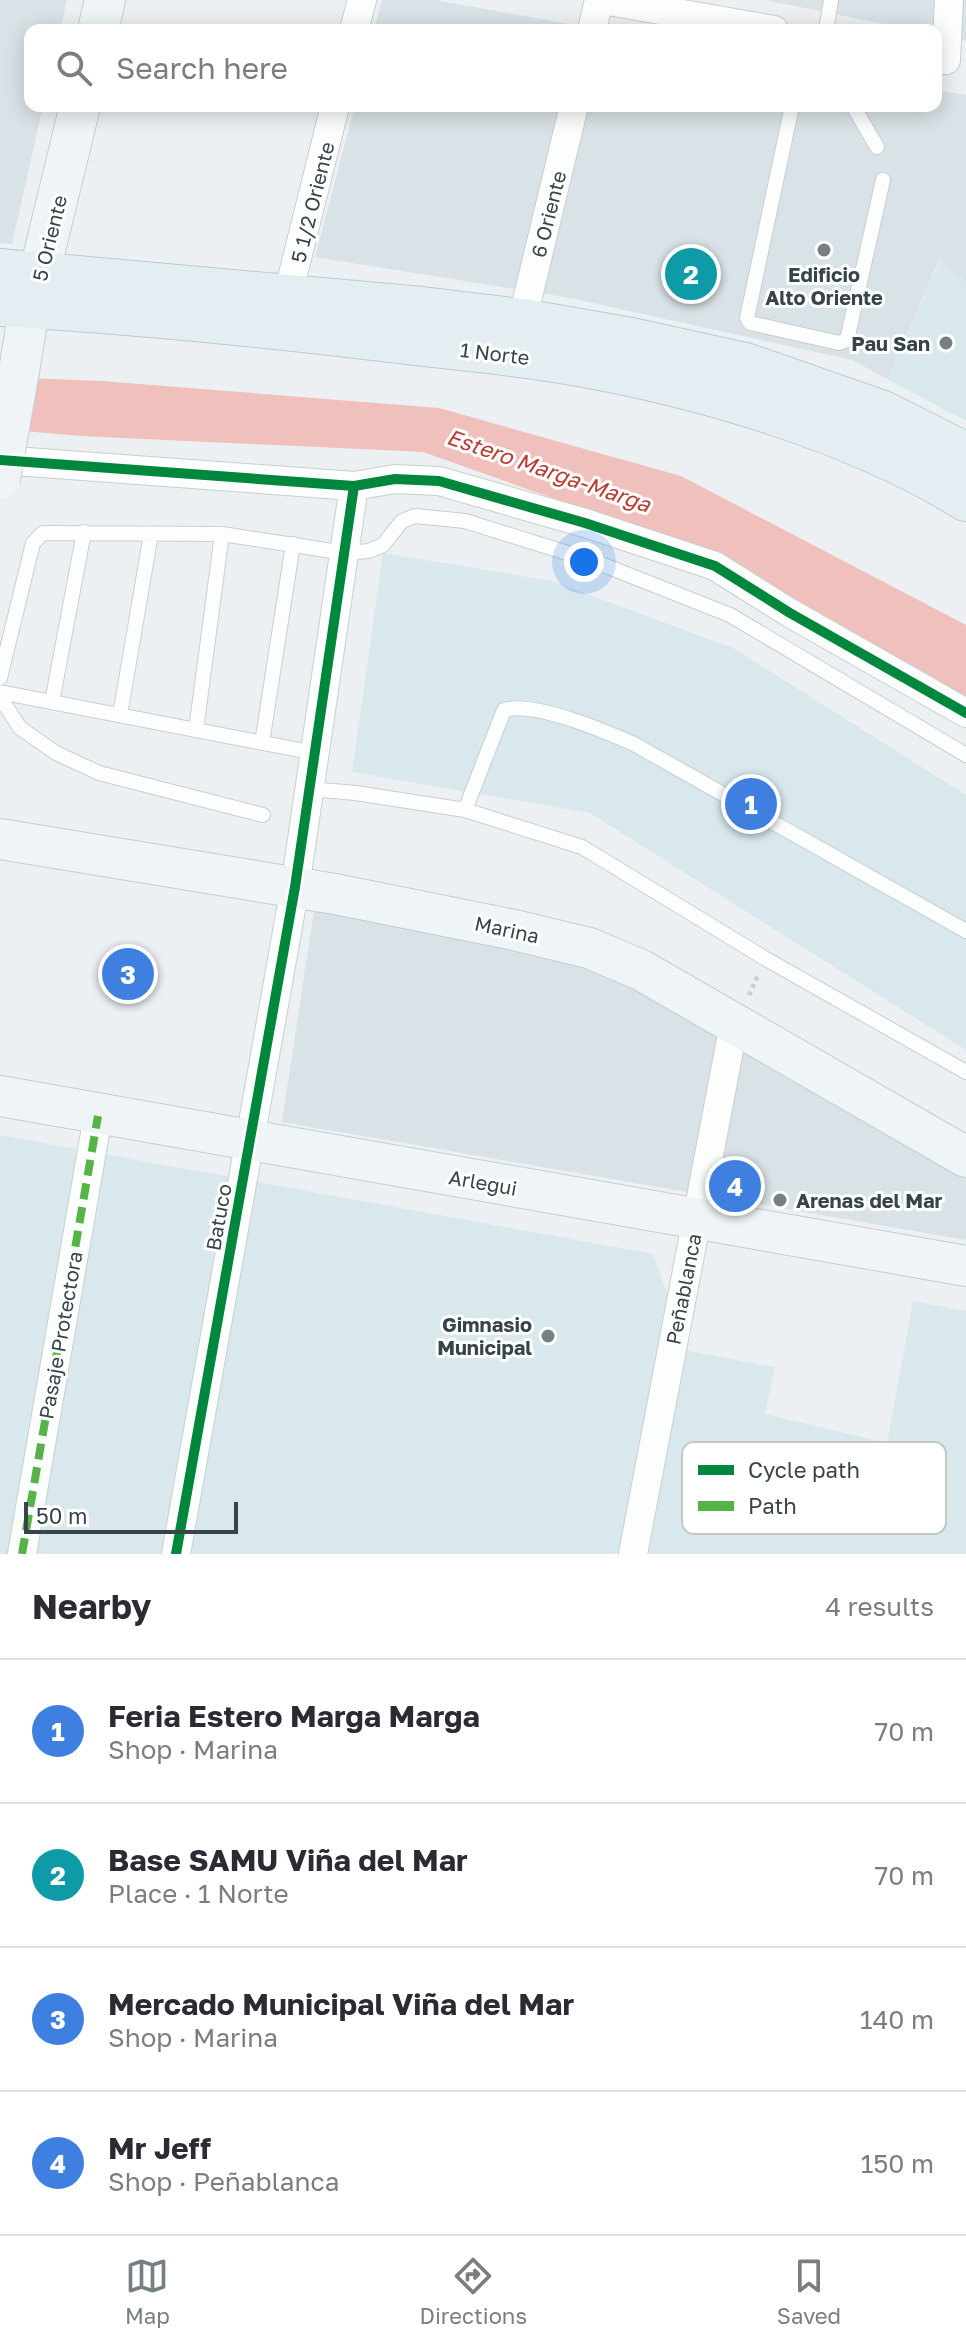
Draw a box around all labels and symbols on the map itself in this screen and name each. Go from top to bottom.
street label: 5 1/2 Oriente [285,139,339,265]
street label: 6 Oriente [526,168,570,260]
street label: 5 Oriente [27,192,71,284]
marker: Edificio Alto Oriente [815,241,833,259]
pin: 2 [665,244,717,304]
place label: Edificio Alto Oriente [765,262,883,309]
place label: Pau San [851,331,930,355]
marker: Pau San [937,334,955,352]
street label: 1 Norte [459,337,531,369]
water label: Estero Marga-Marga [444,422,656,518]
your location [564,542,604,582]
pin: 1 [725,774,777,834]
street label: Marina [473,910,541,948]
pin: 3 [102,944,154,1004]
pin: 4 [709,1156,761,1216]
street label: Arlegui [447,1164,519,1200]
street label: Batuco [200,1182,236,1252]
place label: Arenas del Mar [796,1188,943,1212]
marker: Arenas del Mar [771,1191,789,1209]
street label: Peñablanca [660,1231,706,1347]
street label: Pasaje Protectora [33,1249,87,1421]
place label: Gimnasio Municipal [437,1312,532,1359]
marker: Gimnasio Municipal [539,1327,557,1345]
legend [682,1442,946,1534]
text: Cycle path [748,1456,860,1483]
text: Path [748,1492,797,1519]
scale bar [24,1498,238,1534]

